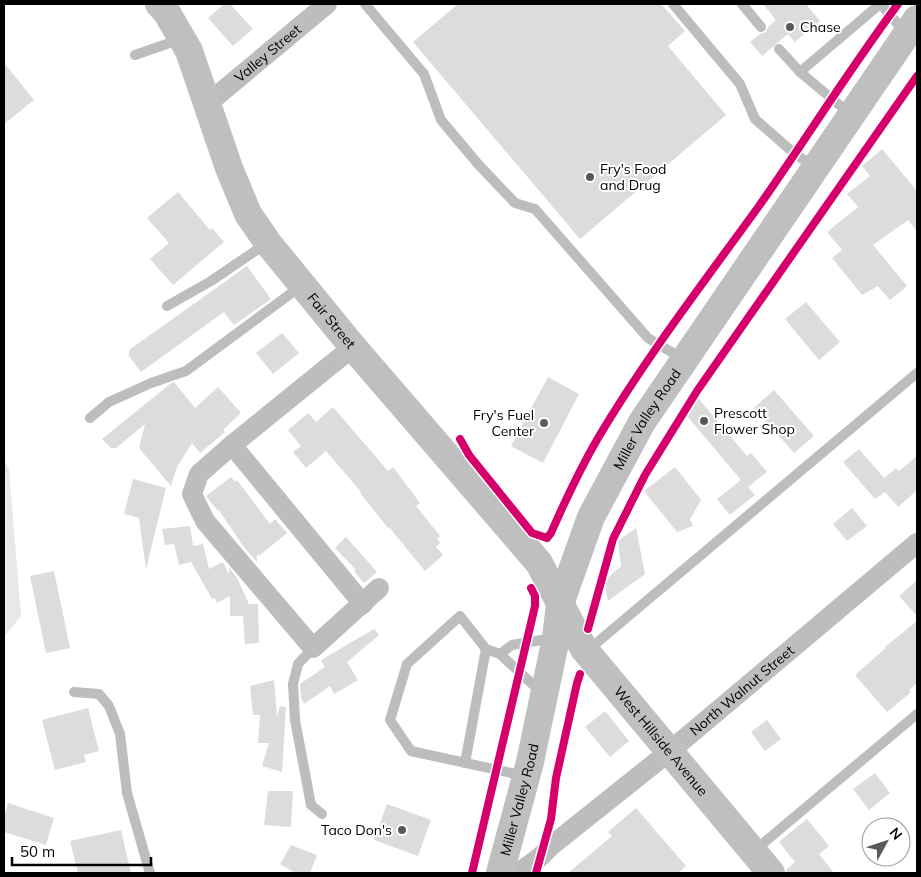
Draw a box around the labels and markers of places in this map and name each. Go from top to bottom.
place label: Chase [800,18,841,36]
marker: Chase [784,21,796,33]
place label: Fry's Food and Drug [600,160,666,194]
marker: Fry's Food and Drug [584,171,596,183]
place label: Prescott Flower Shop [714,404,795,438]
place label: Fry's Fuel Center [473,406,535,440]
marker: Prescott Flower Shop [698,415,710,427]
marker: Fry's Fuel Center [538,417,550,429]
place label: Taco Don's [321,821,392,839]
marker: Taco Don's [396,824,408,836]

